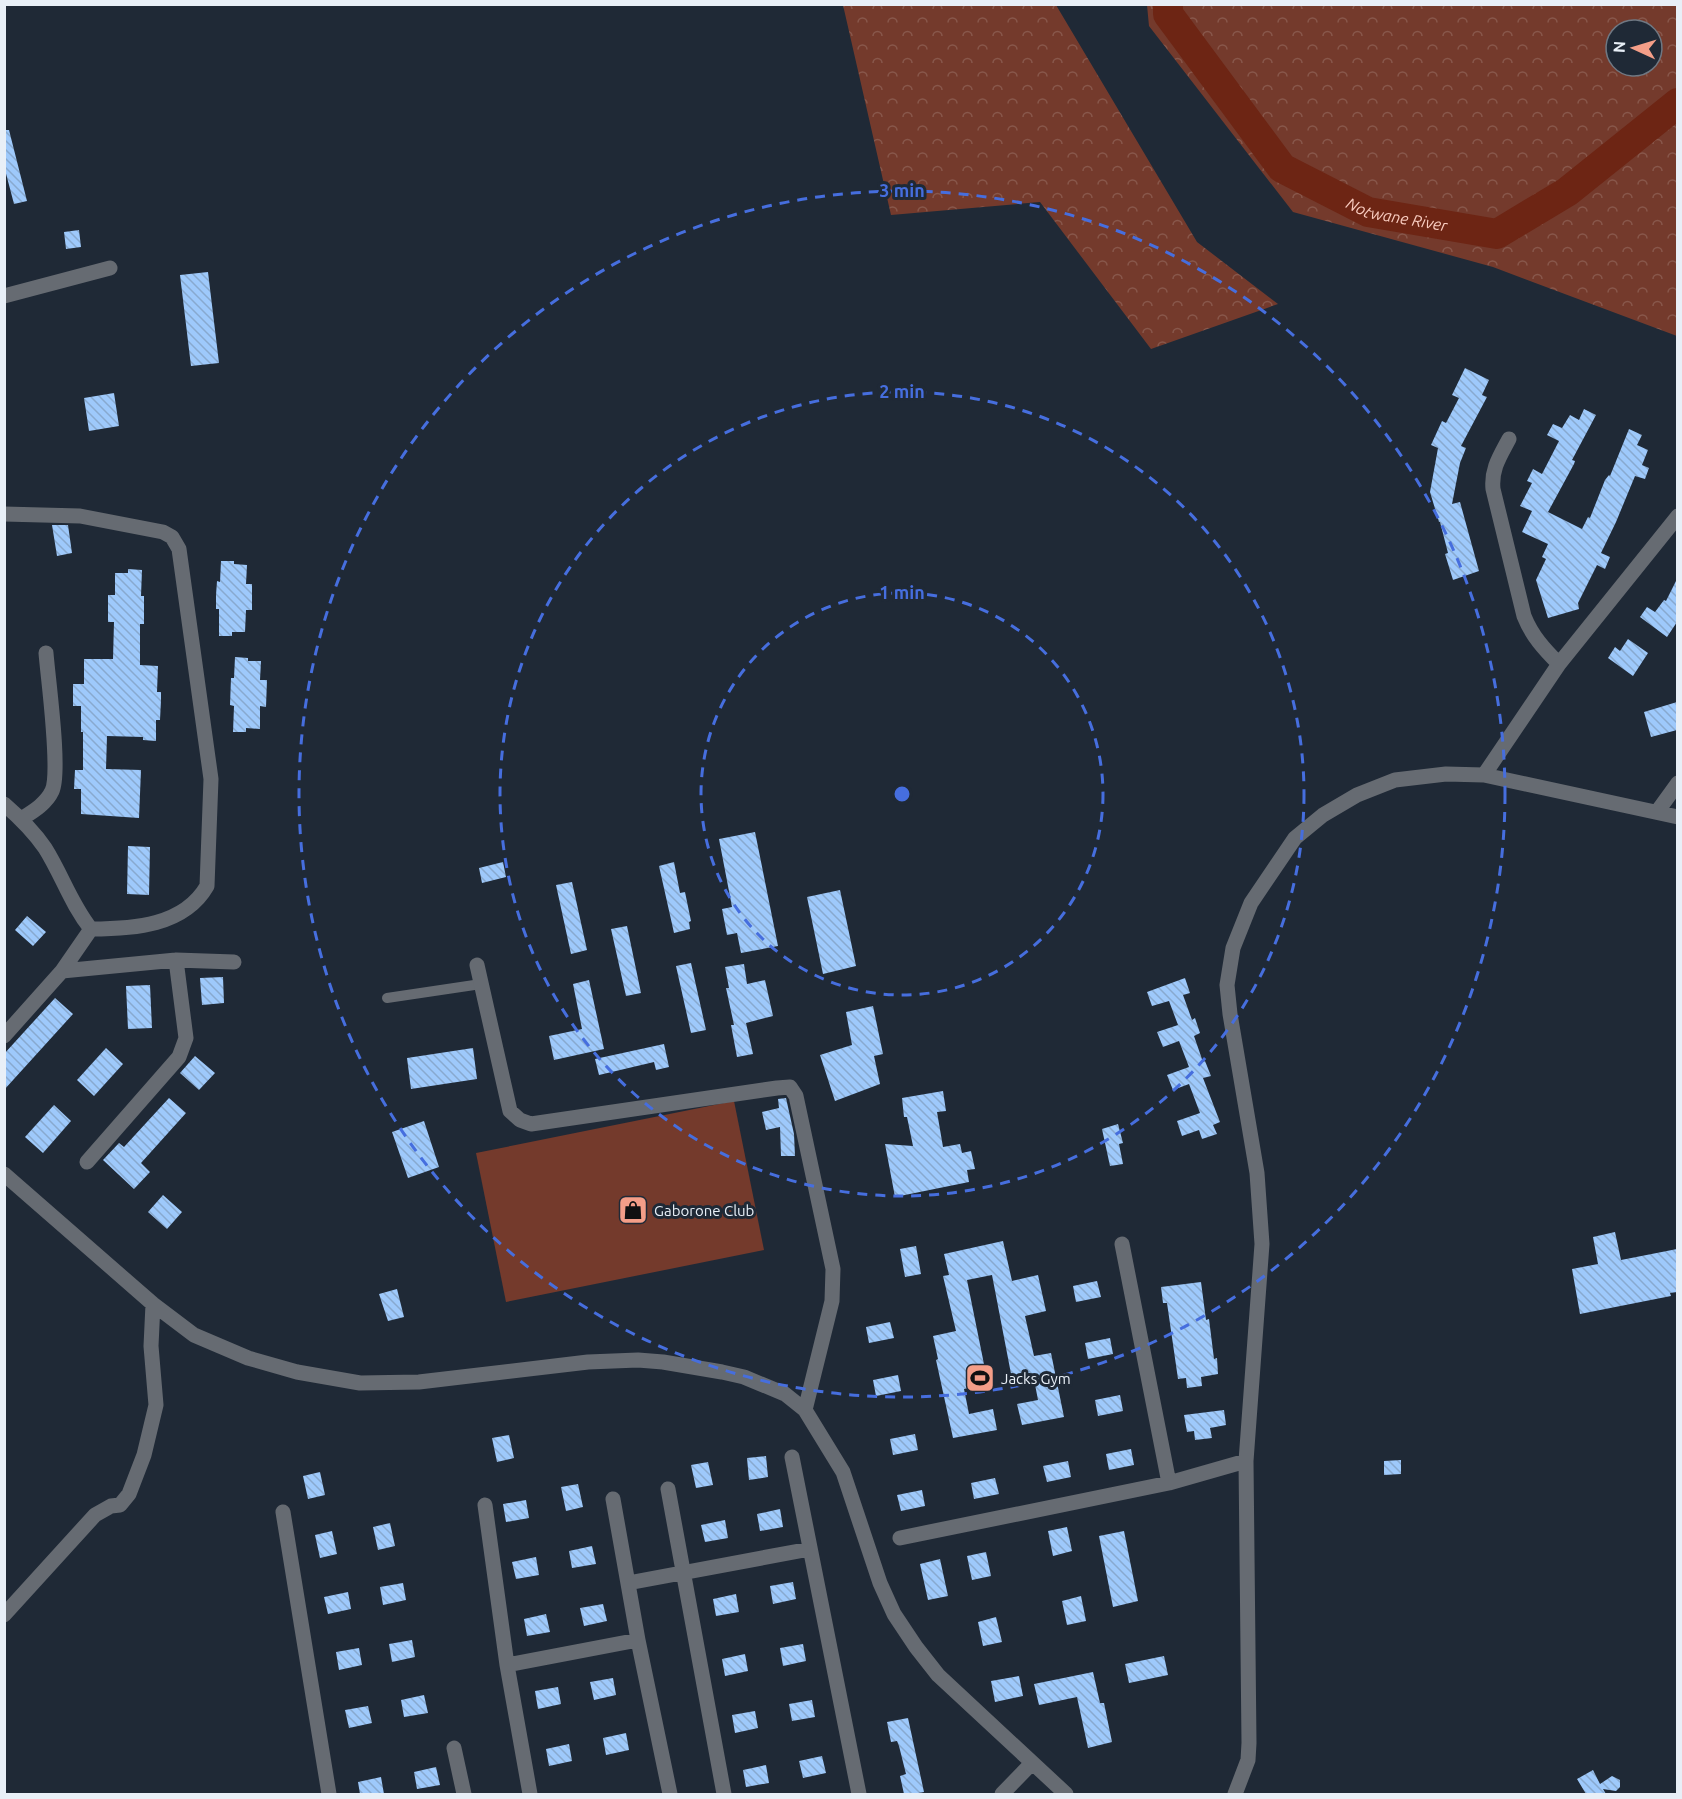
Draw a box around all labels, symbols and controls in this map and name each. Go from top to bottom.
north arrow [1604,18,1664,78]
text: N [1610,40,1628,54]
text: 3 min [879,180,925,200]
water label: Notwane River [1344,194,1450,235]
text: 2 min [879,381,925,401]
text: 1 min [879,582,925,602]
centre of rings [892,784,912,804]
shop icon: Gaborone Club [617,1194,649,1226]
place label: Gaborone Club [654,1202,754,1219]
sports icon: Jacks Gym [964,1362,996,1394]
place label: Jacks Gym [1001,1370,1071,1387]

